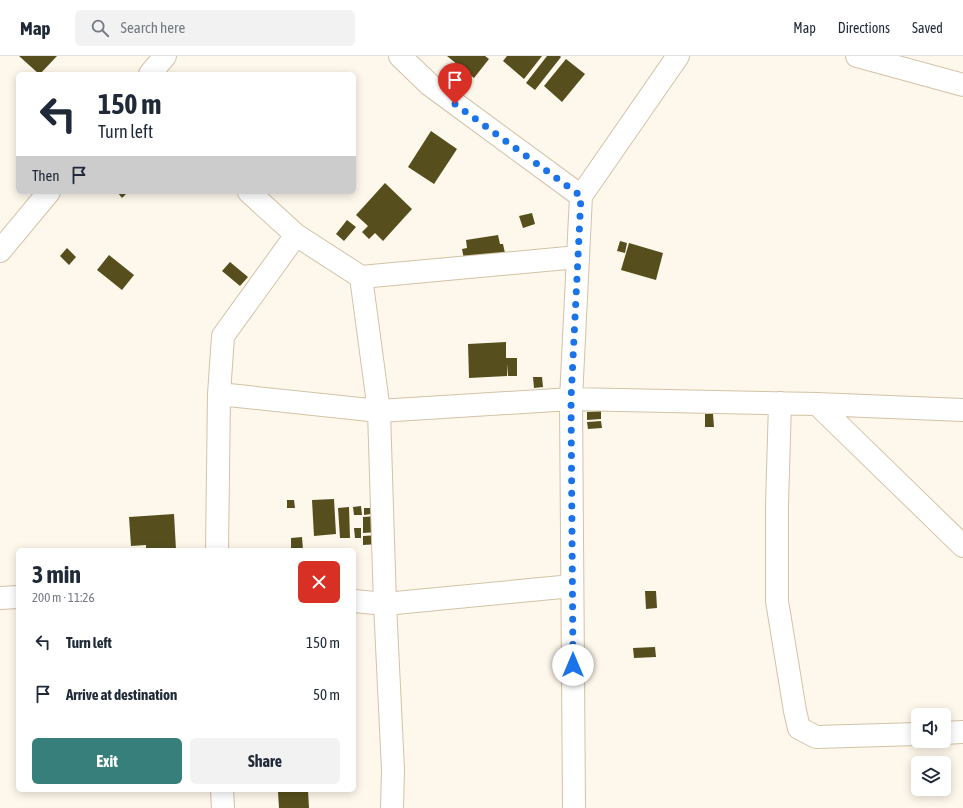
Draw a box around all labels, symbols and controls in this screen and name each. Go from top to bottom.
search box [75,10,355,46]
text: Map [20,17,51,39]
icon: search [89,17,111,39]
text: Search here [121,19,185,36]
text: Map [793,20,816,36]
text: Directions [838,20,890,36]
text: Saved [912,20,943,36]
pin [438,63,472,104]
icon: arrive [444,69,466,91]
icon: left [32,88,84,140]
text: 150 m [98,88,161,120]
text: Turn left [98,121,153,142]
icon: arrive [68,164,90,186]
text: Then [32,167,60,184]
text: 3 min [32,561,81,588]
button: close [298,561,340,603]
text: 200 m · 11:26 [32,590,95,605]
icon: left [32,631,54,653]
text: Turn left [66,634,112,651]
text: 150 m [306,634,340,651]
position arrow [552,644,594,686]
icon: arrive [32,683,54,705]
text: Arrive at destination [66,686,177,703]
text: 50 m [313,686,340,703]
map controls [911,708,951,796]
button: sound [911,708,951,748]
button: Exit [32,738,182,784]
button: Share [190,738,340,784]
button: layers [911,756,951,796]

